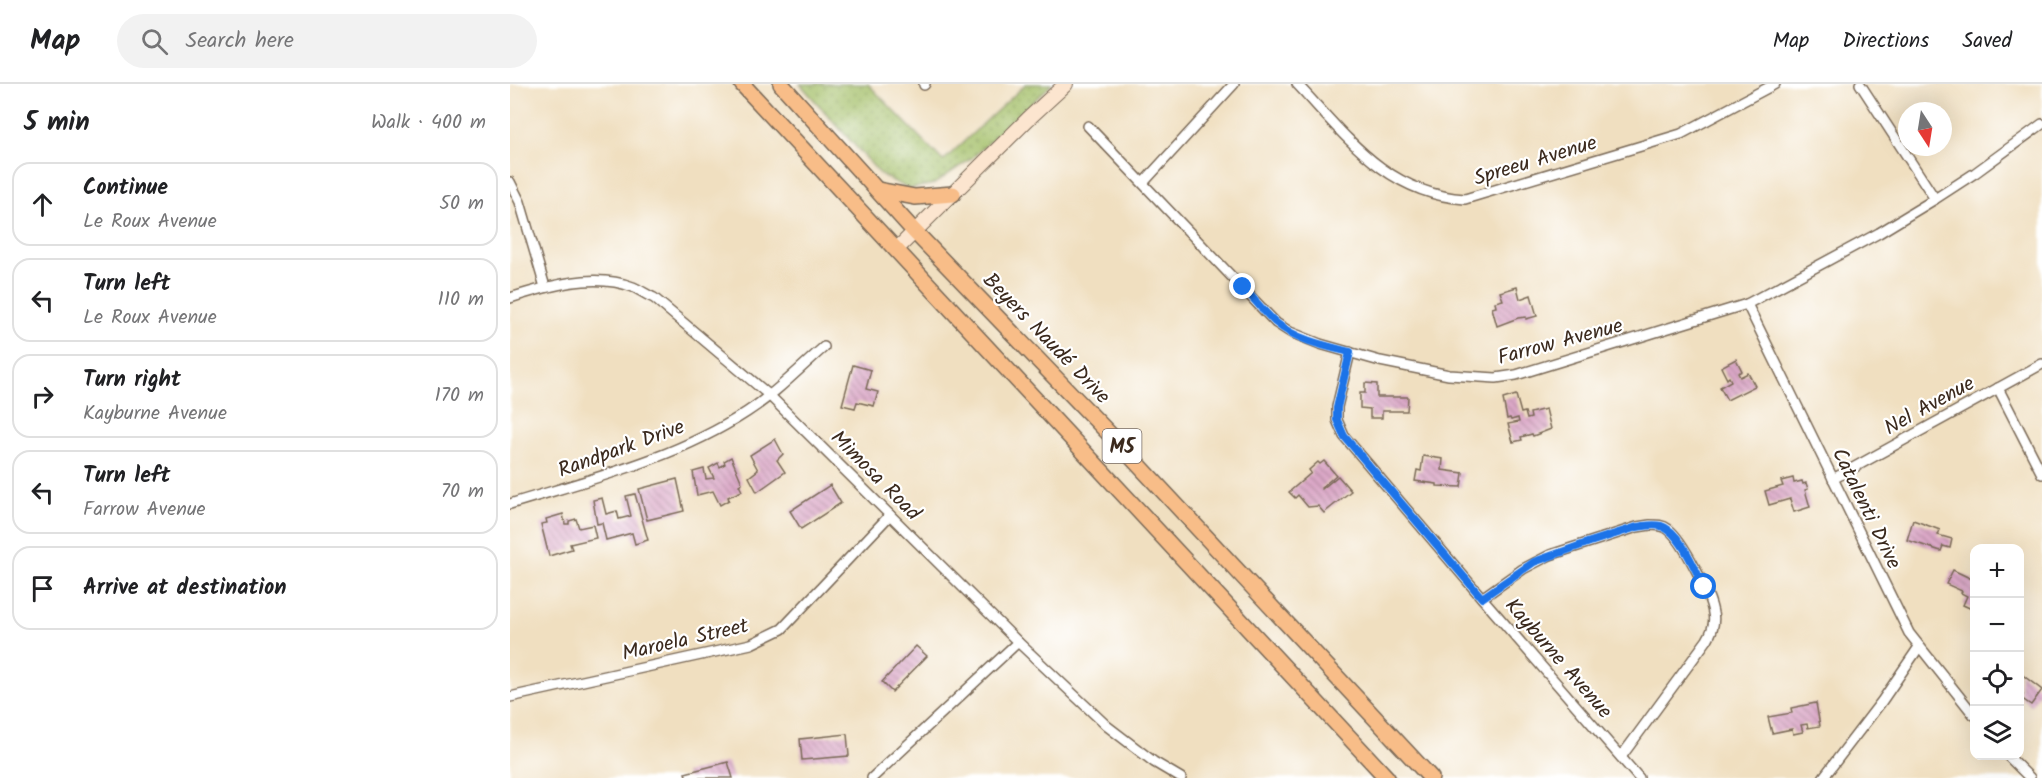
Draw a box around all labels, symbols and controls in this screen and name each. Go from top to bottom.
search box [117,14,537,68]
text: Map [30,19,81,64]
text: Search here [186,24,294,59]
icon: search [138,25,171,58]
text: Map [1773,25,1809,58]
text: Directions [1842,25,1929,58]
text: Saved [1962,25,2012,58]
text: 5 min [24,102,90,144]
north arrow [1898,102,1952,156]
text: Walk · 400 m [371,107,486,139]
street label: Spreeu Avenue [1470,127,1602,196]
text: Continue [83,171,168,206]
icon: ahead [26,188,59,221]
text: 50 m [439,188,484,220]
text: Le Roux Avenue [83,206,217,238]
street label: Beyers Naudé Drive [974,266,1118,413]
text: Turn left [83,267,170,302]
route end [1229,273,1255,299]
icon: left [26,284,59,317]
text: 110 m [438,284,484,316]
text: Le Roux Avenue [83,302,217,334]
street label: Farrow Avenue [1494,310,1627,375]
text: Turn right [83,363,181,398]
street label: Nel Avenue [1878,368,1982,445]
icon: right [26,380,59,413]
text: 170 m [435,380,484,412]
text: Kayburne Avenue [83,398,227,430]
street label: Randpark Drive [554,411,690,488]
street label: Mimosa Road [822,423,928,530]
road number: M5 [1102,429,1142,463]
street label: Catalenti Drive [1822,442,1910,575]
text: Turn left [83,459,170,494]
icon: left [26,476,59,509]
text: 70 m [441,476,484,508]
text: Farrow Avenue [83,494,206,526]
map controls [1970,544,2024,760]
button: + [1970,544,2024,598]
text: Arrive at destination [83,571,286,606]
icon: arrive [26,572,59,605]
route start [1690,573,1716,599]
street label: Kayburne Avenue [1496,591,1620,727]
button: − [1970,598,2024,652]
street label: Maroela Street [619,610,753,671]
button: locate [1970,652,2024,706]
button: layers [1970,706,2024,760]

